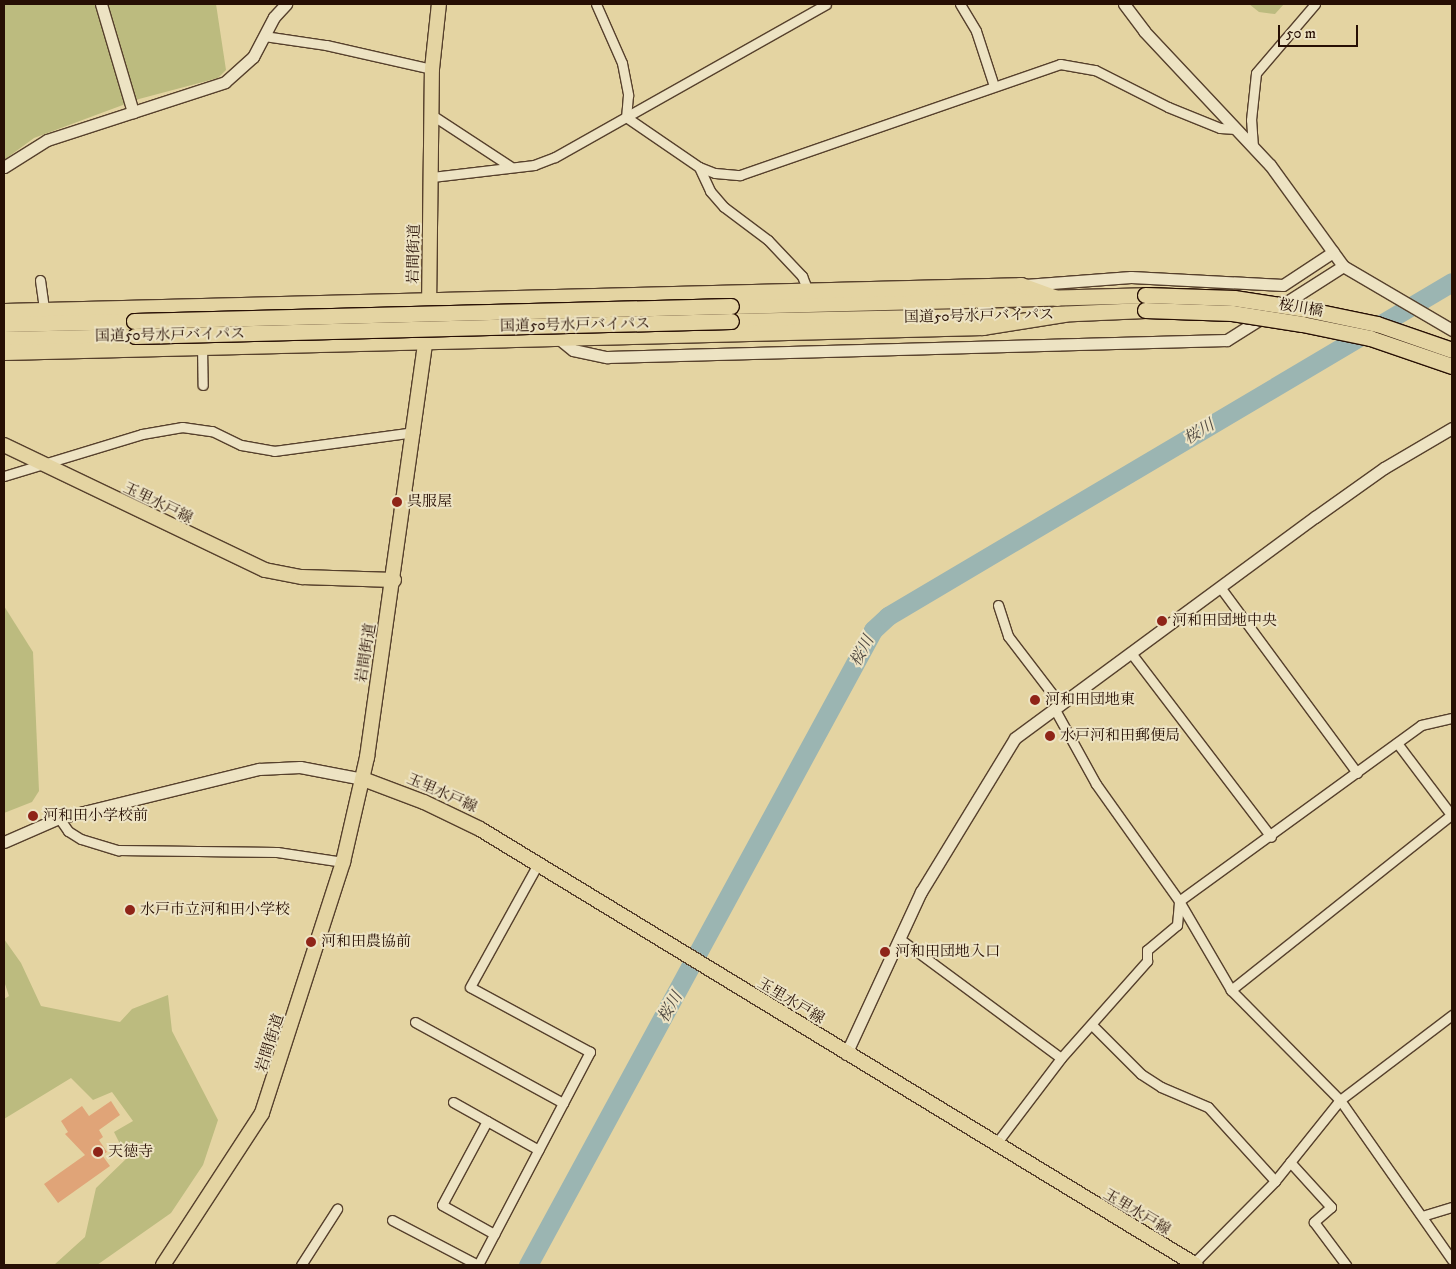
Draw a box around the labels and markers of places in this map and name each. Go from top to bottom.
place label: 呉服屋 [407,493,452,511]
marker: 呉服屋 [391,496,403,508]
place label: 河和田団地中央 [1172,612,1277,630]
marker: 河和田団地中央 [1156,615,1168,627]
place label: 河和田団地東 [1045,691,1135,709]
marker: 河和田団地東 [1029,694,1041,706]
place label: 水戸河和田郵便局 [1060,727,1180,745]
marker: 水戸河和田郵便局 [1044,730,1056,742]
place label: 河和田小学校前 [43,807,148,825]
marker: 河和田小学校前 [27,810,39,822]
place label: 水戸市立河和田小学校 [140,901,290,919]
marker: 水戸市立河和田小学校 [124,904,136,916]
place label: 河和田農協前 [321,933,411,951]
marker: 河和田農協前 [305,936,317,948]
place label: 河和田団地入口 [895,943,1000,961]
marker: 河和田団地入口 [879,946,891,958]
place label: 天徳寺 [108,1143,153,1161]
marker: 天徳寺 [92,1146,104,1158]

